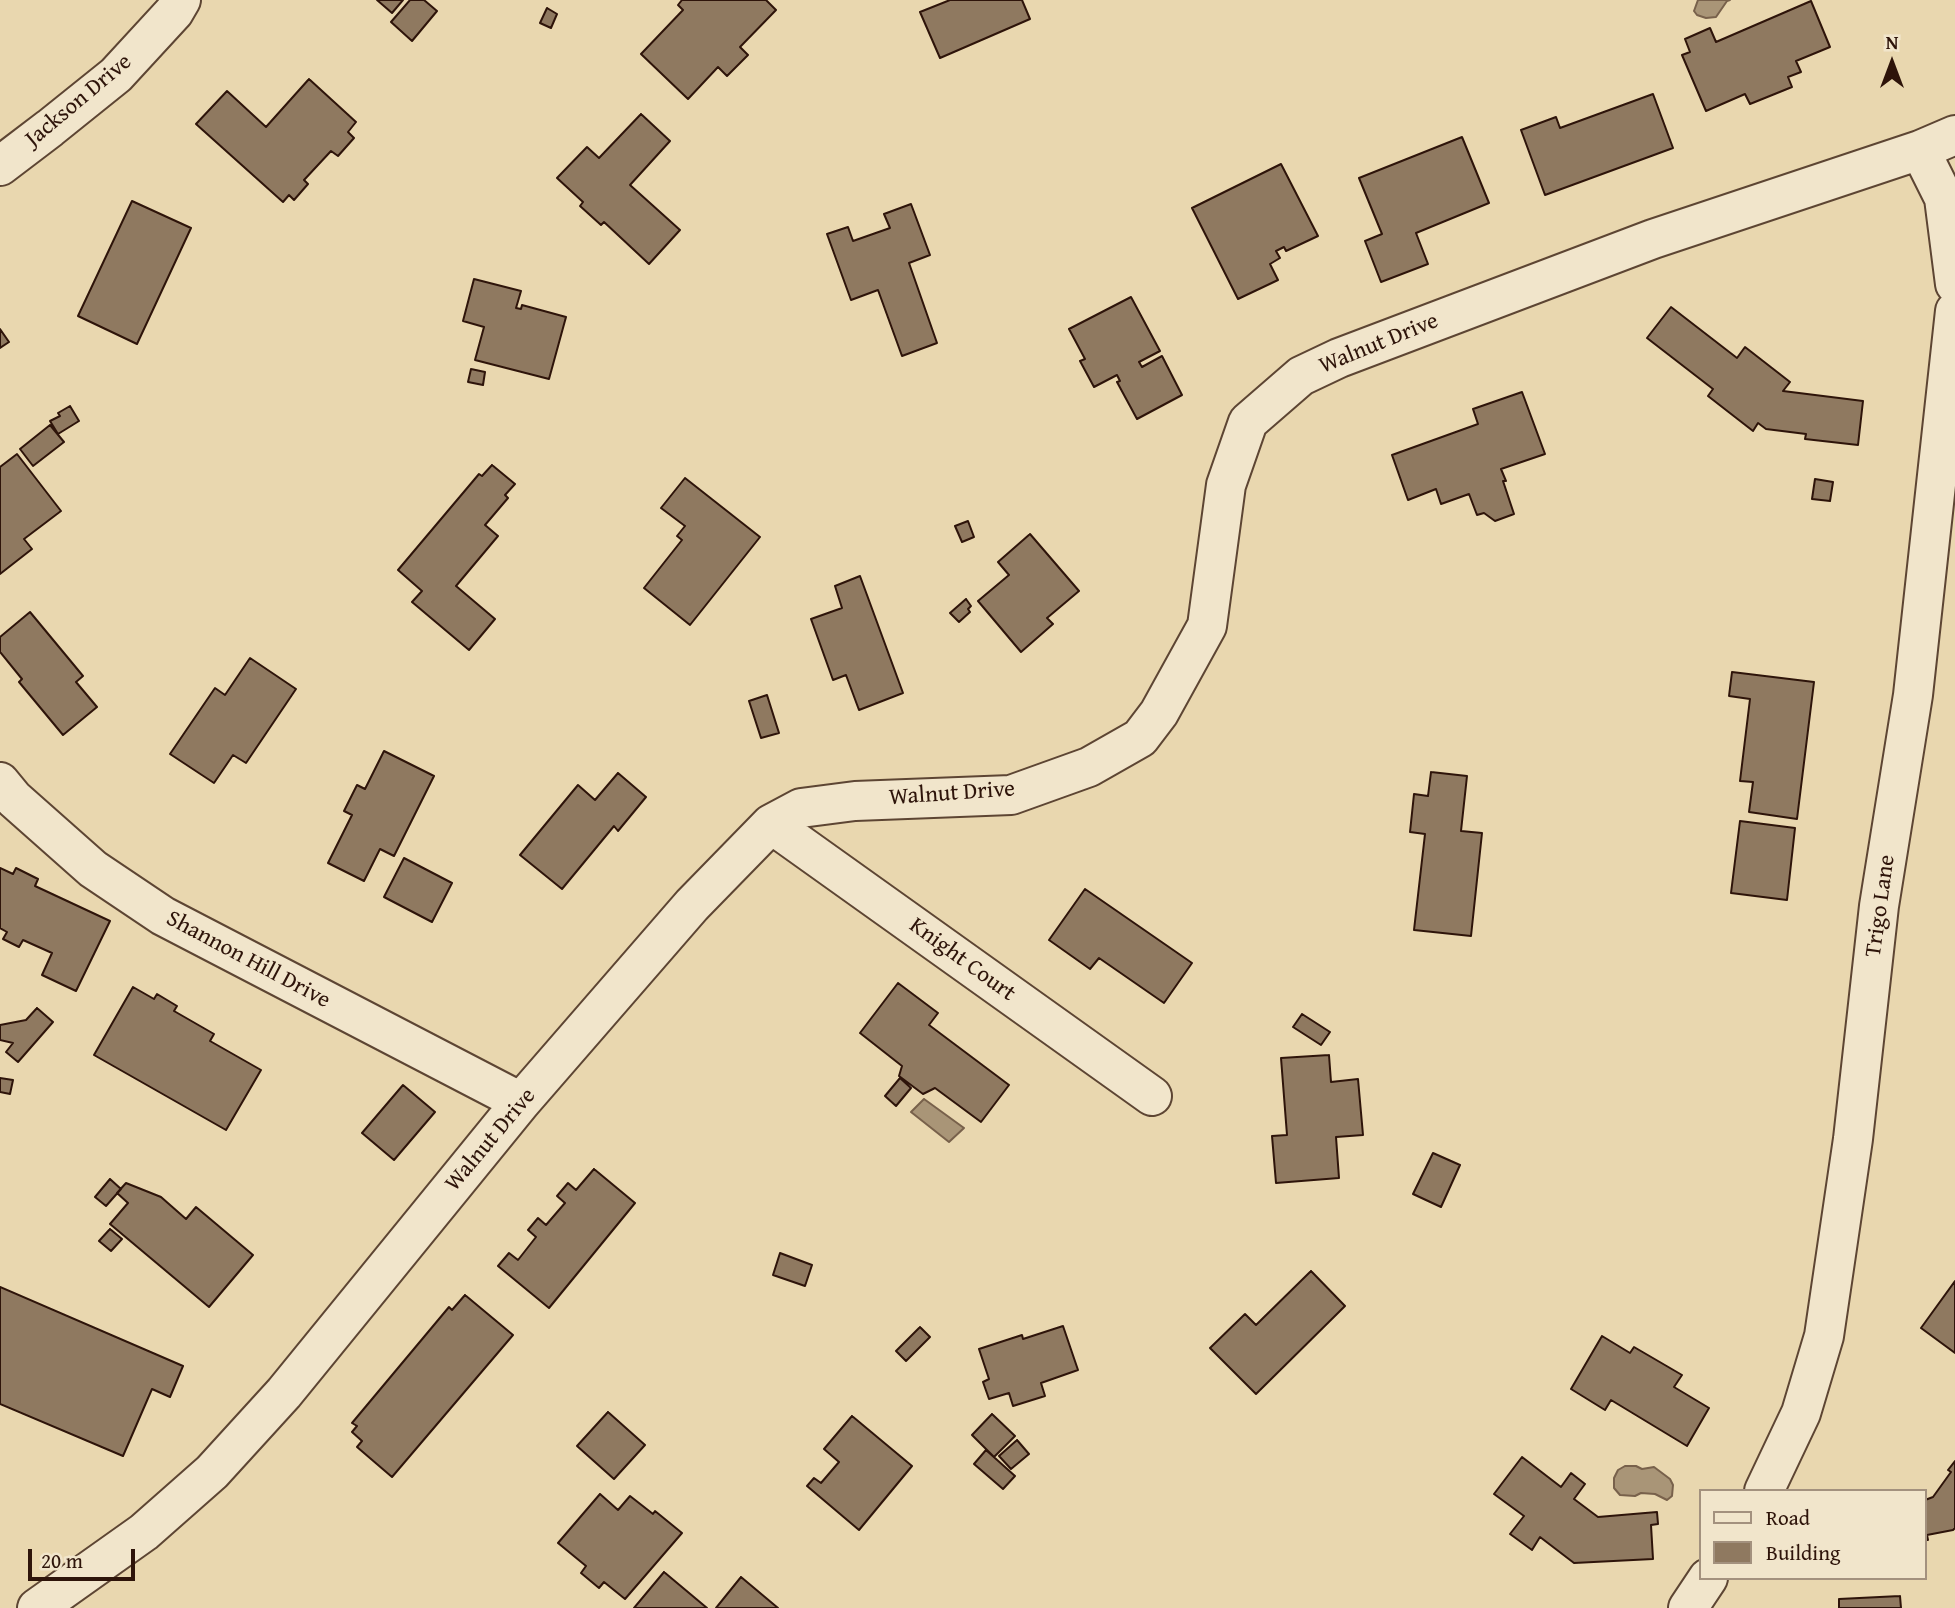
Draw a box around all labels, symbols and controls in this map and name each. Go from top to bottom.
north arrow [1857,28,1927,98]
text: N [1886,28,1898,56]
street label: Jackson Drive [20,49,138,153]
street label: Walnut Drive [1315,308,1443,380]
street label: Walnut Drive [888,776,1016,812]
street label: Trigo Lane [1860,853,1902,959]
street label: Shannon Hill Drive [161,905,335,1015]
street label: Knight Court [903,912,1021,1008]
street label: Walnut Drive [440,1083,542,1197]
legend [1700,1489,1927,1580]
text: Road [1766,1502,1810,1533]
scale bar [32,1534,138,1578]
text: Building [1766,1537,1840,1568]
text: 20 m [41,1545,83,1576]

